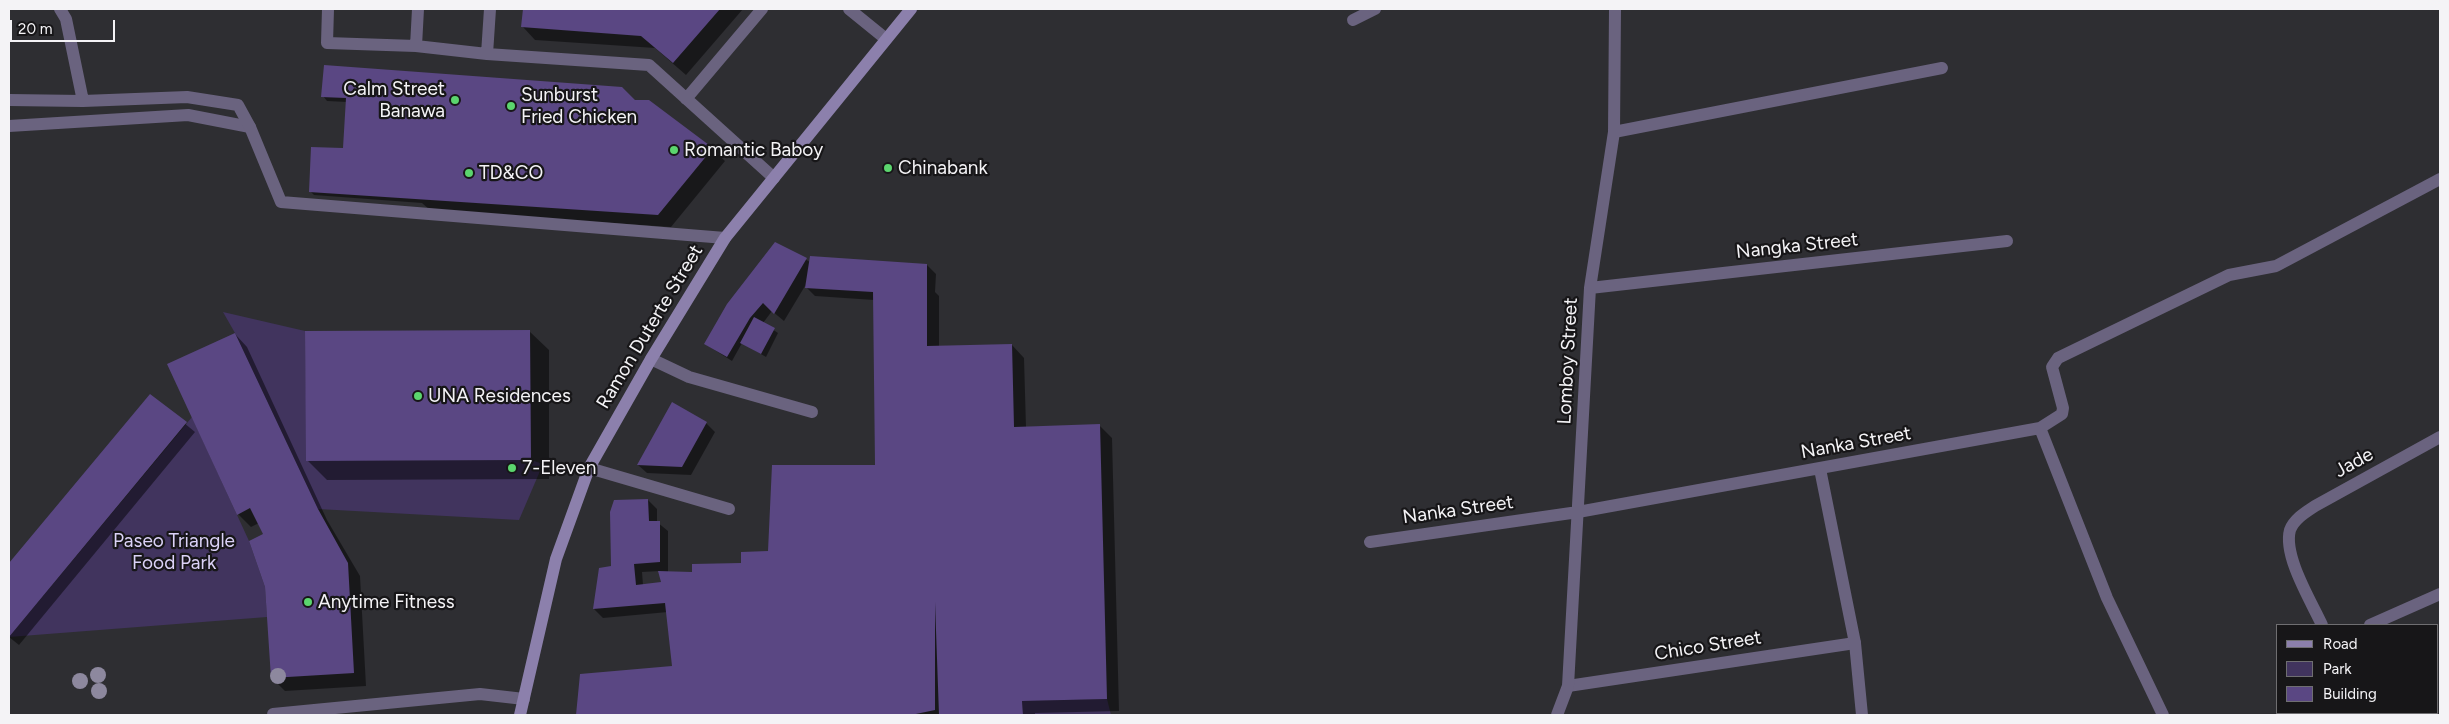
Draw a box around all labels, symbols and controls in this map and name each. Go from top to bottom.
scale bar [12,10,118,42]
text: 20 m [18,20,52,38]
place label: Calm Street Banawa [343,78,445,122]
place label: Sunburst Fried Chicken [521,84,637,128]
marker: Calm Street Banawa [449,94,461,106]
marker: Sunburst Fried Chicken [505,100,517,112]
place label: Romantic Baboy [684,139,823,161]
marker: Romantic Baboy [668,144,680,156]
place label: Chinabank [898,157,988,179]
place label: TD&CO [479,162,543,184]
marker: Chinabank [882,162,894,174]
marker: TD&CO [463,167,475,179]
street label: Nangka Street [1735,228,1859,264]
street label: Ramon Duterte Street [592,241,708,413]
street label: Lomboy Street [1553,297,1583,425]
place label: UNA Residences [428,385,571,407]
marker: UNA Residences [412,390,424,402]
street label: Nanka Street [1799,422,1913,464]
street label: Jade [2331,443,2377,483]
place label: 7-Eleven [522,457,596,479]
marker: 7-Eleven [506,462,518,474]
street label: Nanka Street [1401,491,1515,529]
park label: Paseo Triangle Food Park [113,530,235,574]
place label: Anytime Fitness [318,591,455,613]
marker: Anytime Fitness [302,596,314,608]
legend [2276,624,2439,714]
street label: Chico Street [1653,626,1763,666]
text: Road [2323,635,2358,653]
text: Park [2323,660,2352,678]
text: Building [2323,685,2377,703]

